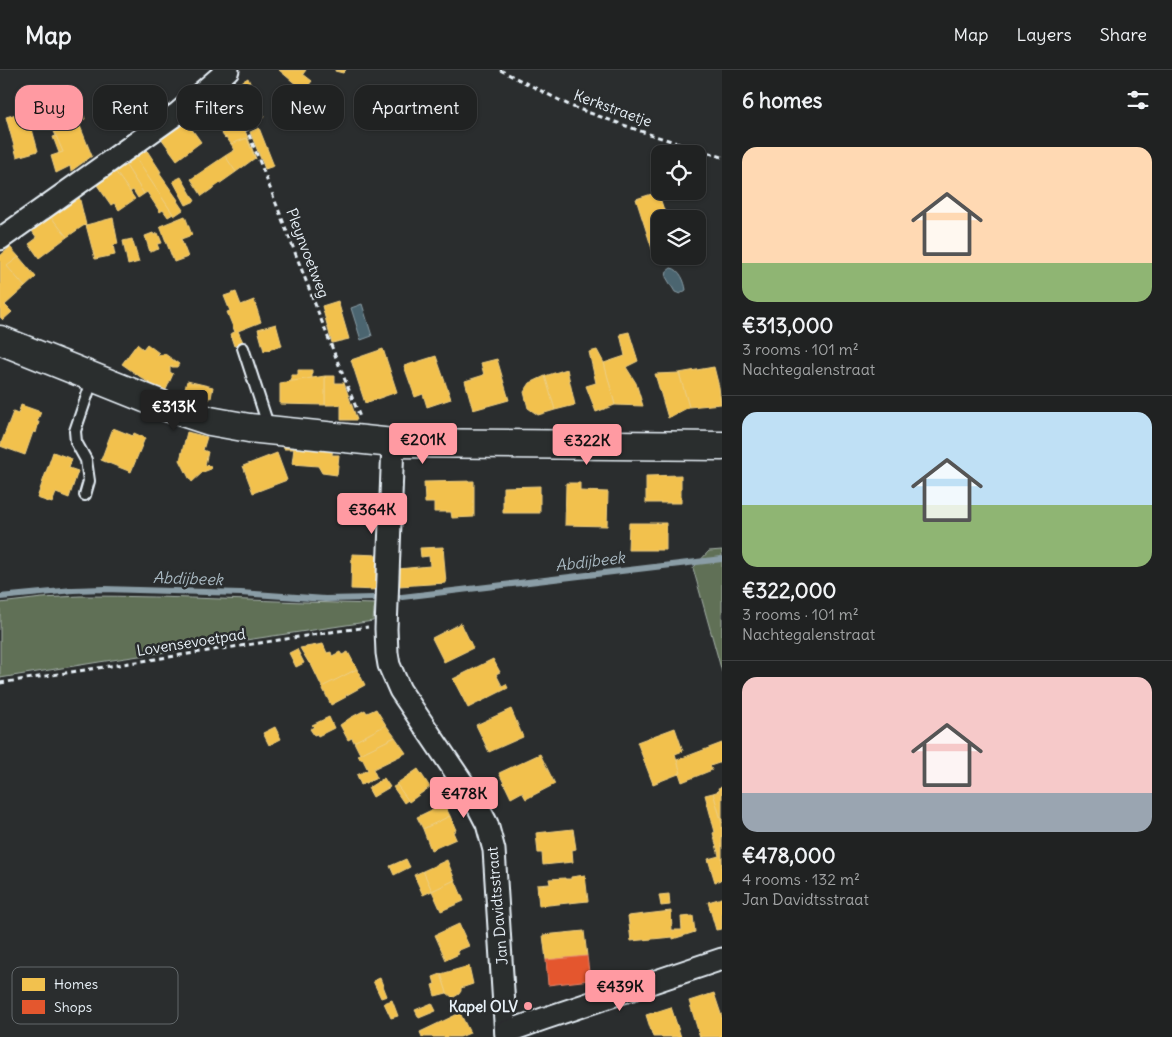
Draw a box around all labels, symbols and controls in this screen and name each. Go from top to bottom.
text: Map [25,20,72,50]
text: Map [953,23,988,46]
text: Layers [1016,23,1072,46]
text: Share [1100,23,1147,46]
chip: Buy [15,85,83,130]
chip: Rent [93,85,167,130]
chip: Filters [177,85,262,130]
chip: New [272,85,344,130]
chip: Apartment [354,85,477,130]
street label: Kerkstraetje [571,85,655,131]
icon: filters [1124,86,1152,114]
text: 6 homes [742,87,822,114]
map controls [651,145,706,265]
button: locate [651,145,706,200]
icon: home [902,179,992,269]
street label: Pleynvoetweg [282,205,334,301]
button: layers [651,210,706,265]
text: €313,000 [742,312,833,339]
text: 3 rooms · 101 m² [742,339,859,359]
text: Nachtegalenstraat [742,359,875,379]
pin: €313K [139,390,209,432]
text: €313K [152,396,196,416]
pin: €201K [388,422,458,465]
pin: €322K [552,424,622,466]
text: €201K [400,429,446,449]
text: €322K [564,430,610,450]
icon: home [902,445,992,535]
pin: €364K [337,492,407,535]
text: €364K [348,499,396,519]
water label: Abdijbeek [554,547,628,575]
water label: Abdijbeek [153,567,225,589]
text: €322,000 [742,577,836,604]
text: 3 rooms · 101 m² [742,604,859,624]
street label: Lovensevoetpad [135,624,247,660]
text: Nachtegalenstraat [742,624,875,644]
icon: home [902,710,992,800]
pin: €478K [429,776,499,819]
text: €478K [441,783,487,803]
text: €478,000 [742,842,835,869]
street label: Jan Davidtsstraat [482,846,512,966]
text: 4 rooms · 132 m² [742,869,860,889]
text: Jan Davidtsstraat [742,889,869,909]
legend [12,967,178,1024]
pin: €439K [585,970,655,1012]
text: Homes [54,975,98,993]
text: €439K [596,976,644,996]
place label: Kapel OLV [449,997,519,1017]
text: Shops [54,998,92,1016]
marker: Kapel OLV [522,1000,534,1012]

